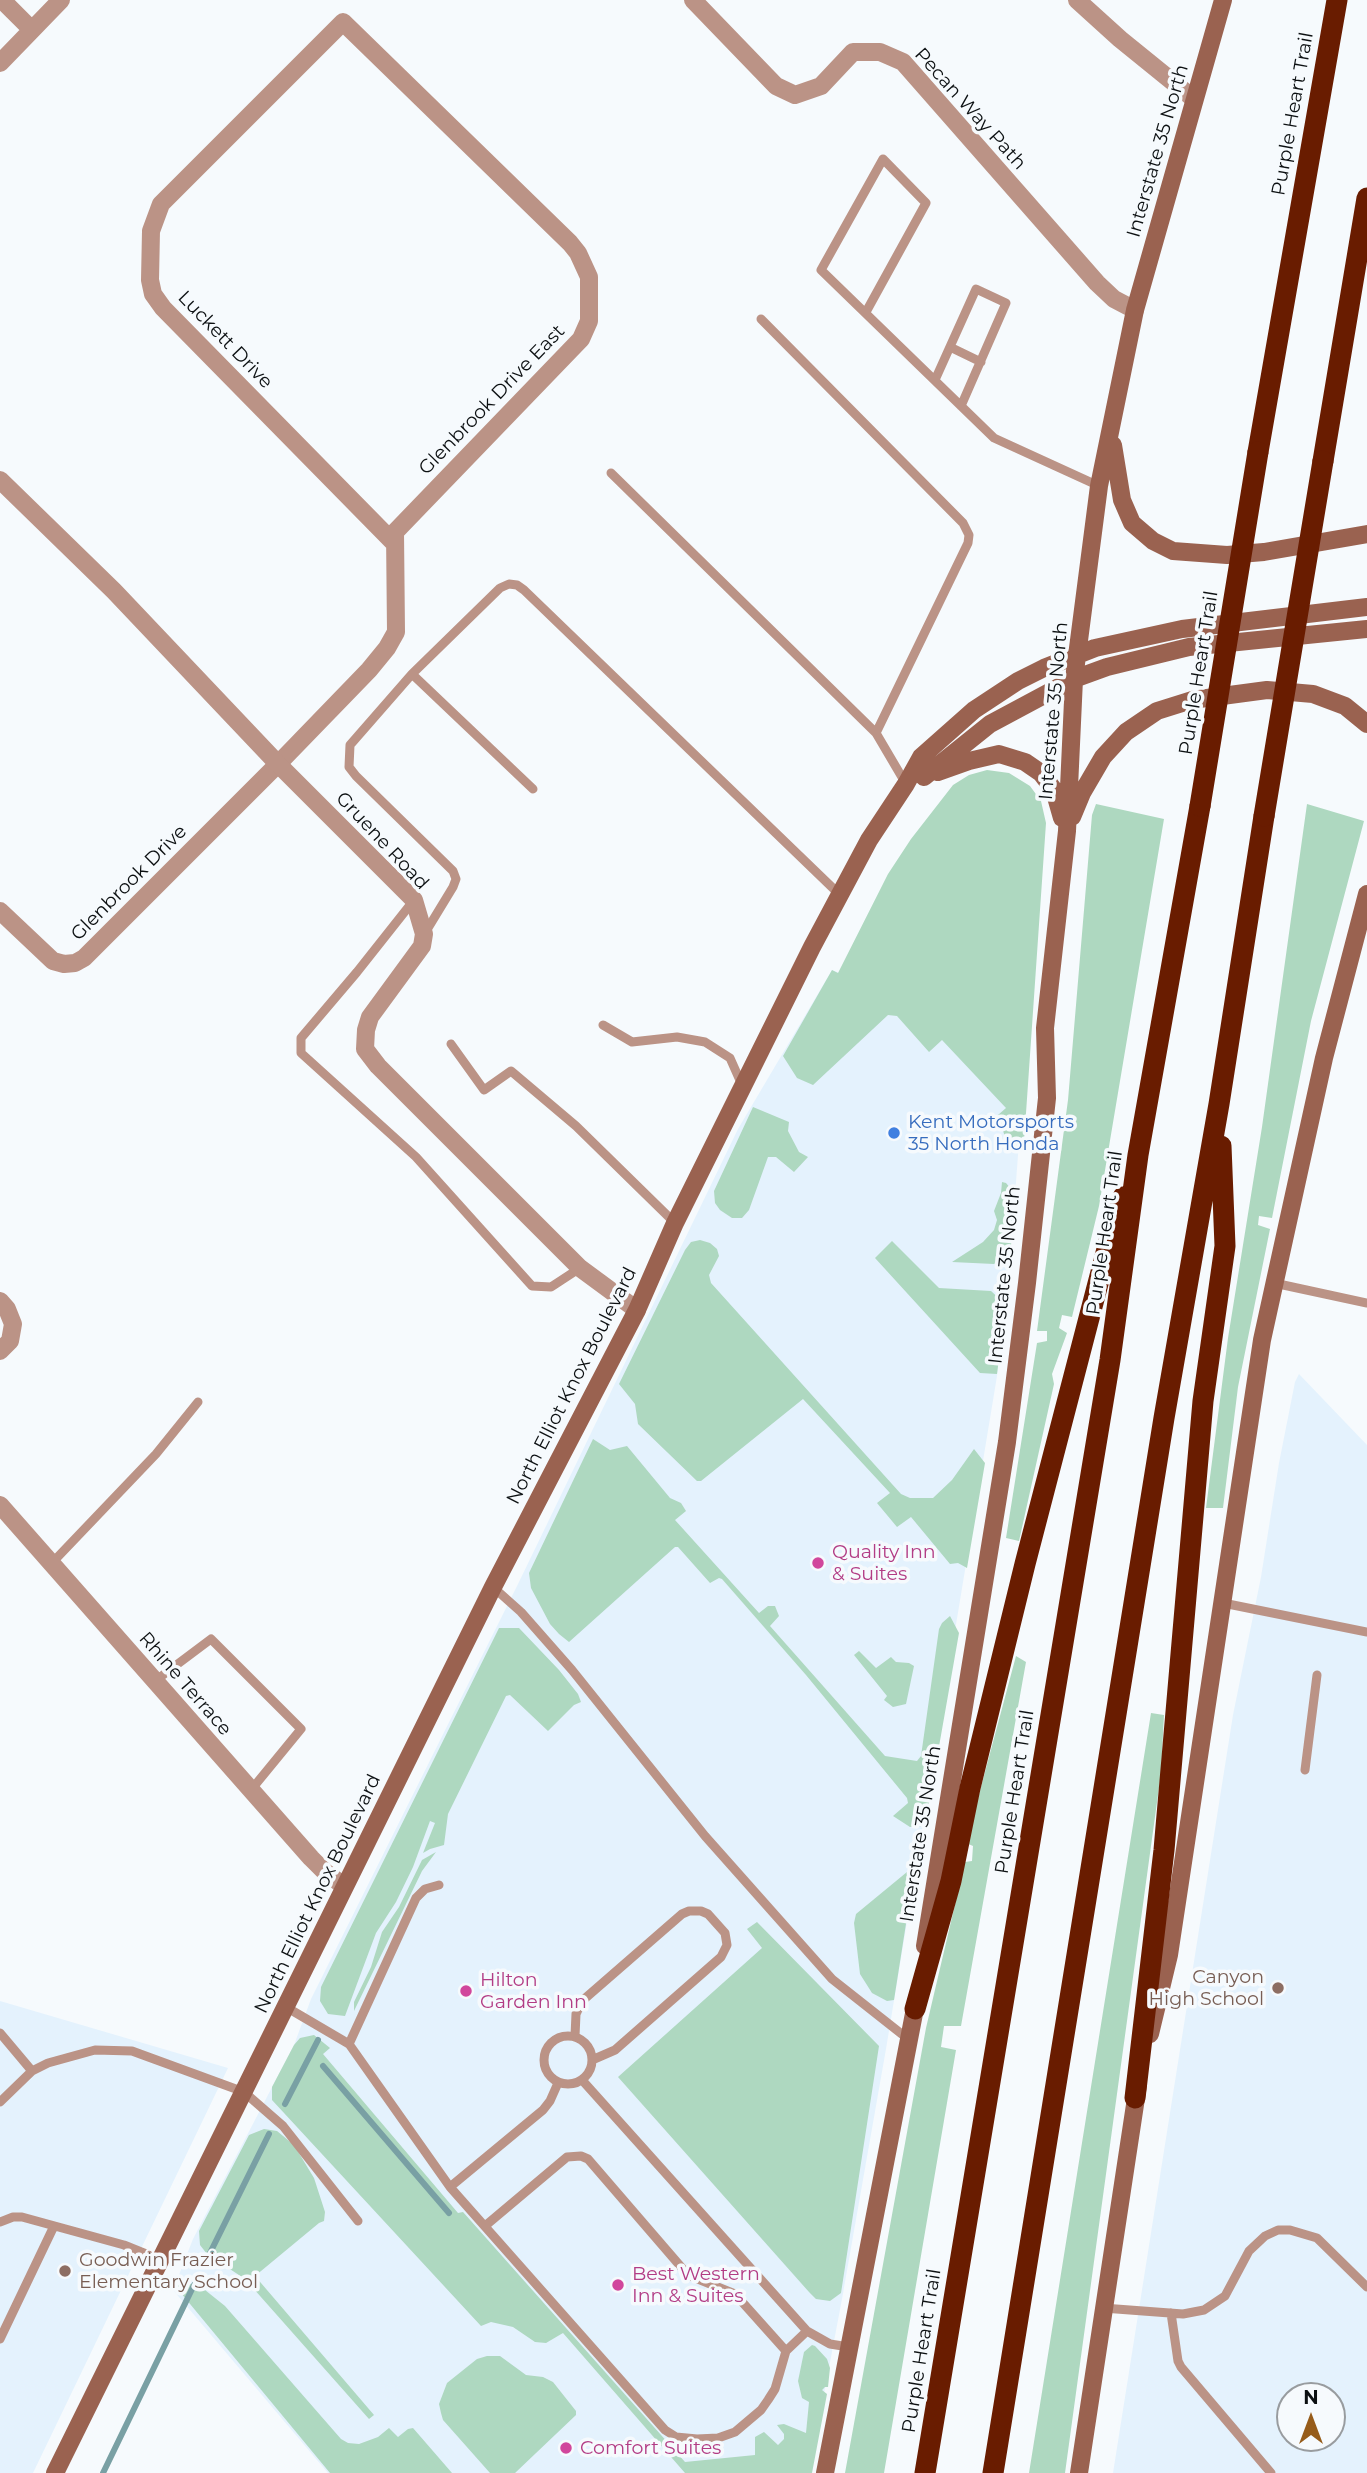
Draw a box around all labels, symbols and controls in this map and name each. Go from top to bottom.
street label: Purple Heart Trail [1267,30,1319,198]
street label: Pecan Way Path [909,43,1031,175]
street label: Interstate 35 North [1122,62,1194,240]
street label: Luckett Drive [173,287,277,393]
street label: Glenbrook Drive East [414,320,570,480]
street label: Purple Heart Trail [1175,589,1223,757]
street label: Interstate 35 North [1035,621,1073,801]
street label: Gruene Road [331,787,433,895]
street label: Glenbrook Drive [66,820,192,946]
place label: Kent Motorsports 35 North Honda [908,1111,1074,1155]
marker: Kent Motorsports 35 North Honda [886,1125,902,1141]
street label: Purple Heart Trail [1082,1149,1128,1317]
street label: Interstate 35 North [984,1185,1026,1365]
street label: North Elliot Knox Boulevard [502,1264,642,1508]
place label: Quality Inn & Suites [832,1541,936,1585]
marker: Quality Inn & Suites [810,1555,826,1571]
street label: Rhine Terrace [134,1628,236,1740]
street label: Purple Heart Trail [991,1708,1039,1876]
street label: Interstate 35 North [896,1744,946,1924]
street label: North Elliot Knox Boulevard [250,1771,386,2017]
place label: Canyon High School [1149,1966,1264,2010]
place label: Hilton Garden Inn [480,1969,587,2013]
marker: Canyon High School [1270,1980,1286,1996]
marker: Hilton Garden Inn [458,1983,474,1999]
place label: Goodwin Frazier Elementary School [79,2249,258,2293]
marker: Goodwin Frazier Elementary School [57,2263,73,2279]
place label: Best Western Inn & Suites [632,2263,760,2307]
street label: Purple Heart Trail [898,2267,946,2435]
marker: Best Western Inn & Suites [610,2277,626,2293]
north arrow [1276,2382,1346,2452]
text: N [1303,2386,1319,2409]
place label: Comfort Suites [580,2437,721,2459]
marker: Comfort Suites [558,2440,574,2456]

